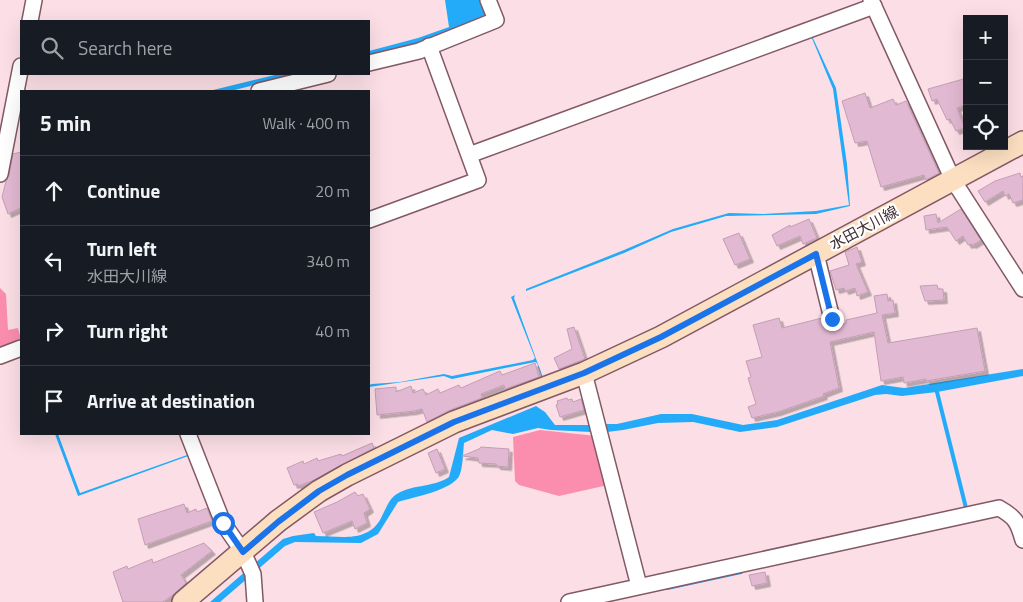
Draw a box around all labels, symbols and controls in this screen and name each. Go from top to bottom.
map controls [963,15,1008,150]
button: + [963,15,1008,60]
search box [20,20,370,75]
text: Search here [78,33,172,62]
icon: search [38,34,66,62]
button: − [963,60,1008,105]
button: locate [963,105,1008,150]
text: 5 min [40,107,91,139]
text: Walk · 400 m [262,111,350,135]
text: Continue [87,176,160,205]
icon: ahead [40,177,68,205]
text: 20 m [315,179,350,203]
street label: 水田大川線 [825,200,902,255]
text: Turn left [87,234,157,263]
icon: left [40,247,68,275]
text: 340 m [306,249,350,273]
text: 水田大川線 [87,264,167,288]
route end [821,308,844,331]
text: Turn right [87,316,168,345]
icon: right [40,317,68,345]
text: 40 m [315,319,350,343]
text: Arrive at destination [87,386,255,415]
icon: arrive [40,387,68,415]
route start [212,512,235,535]

